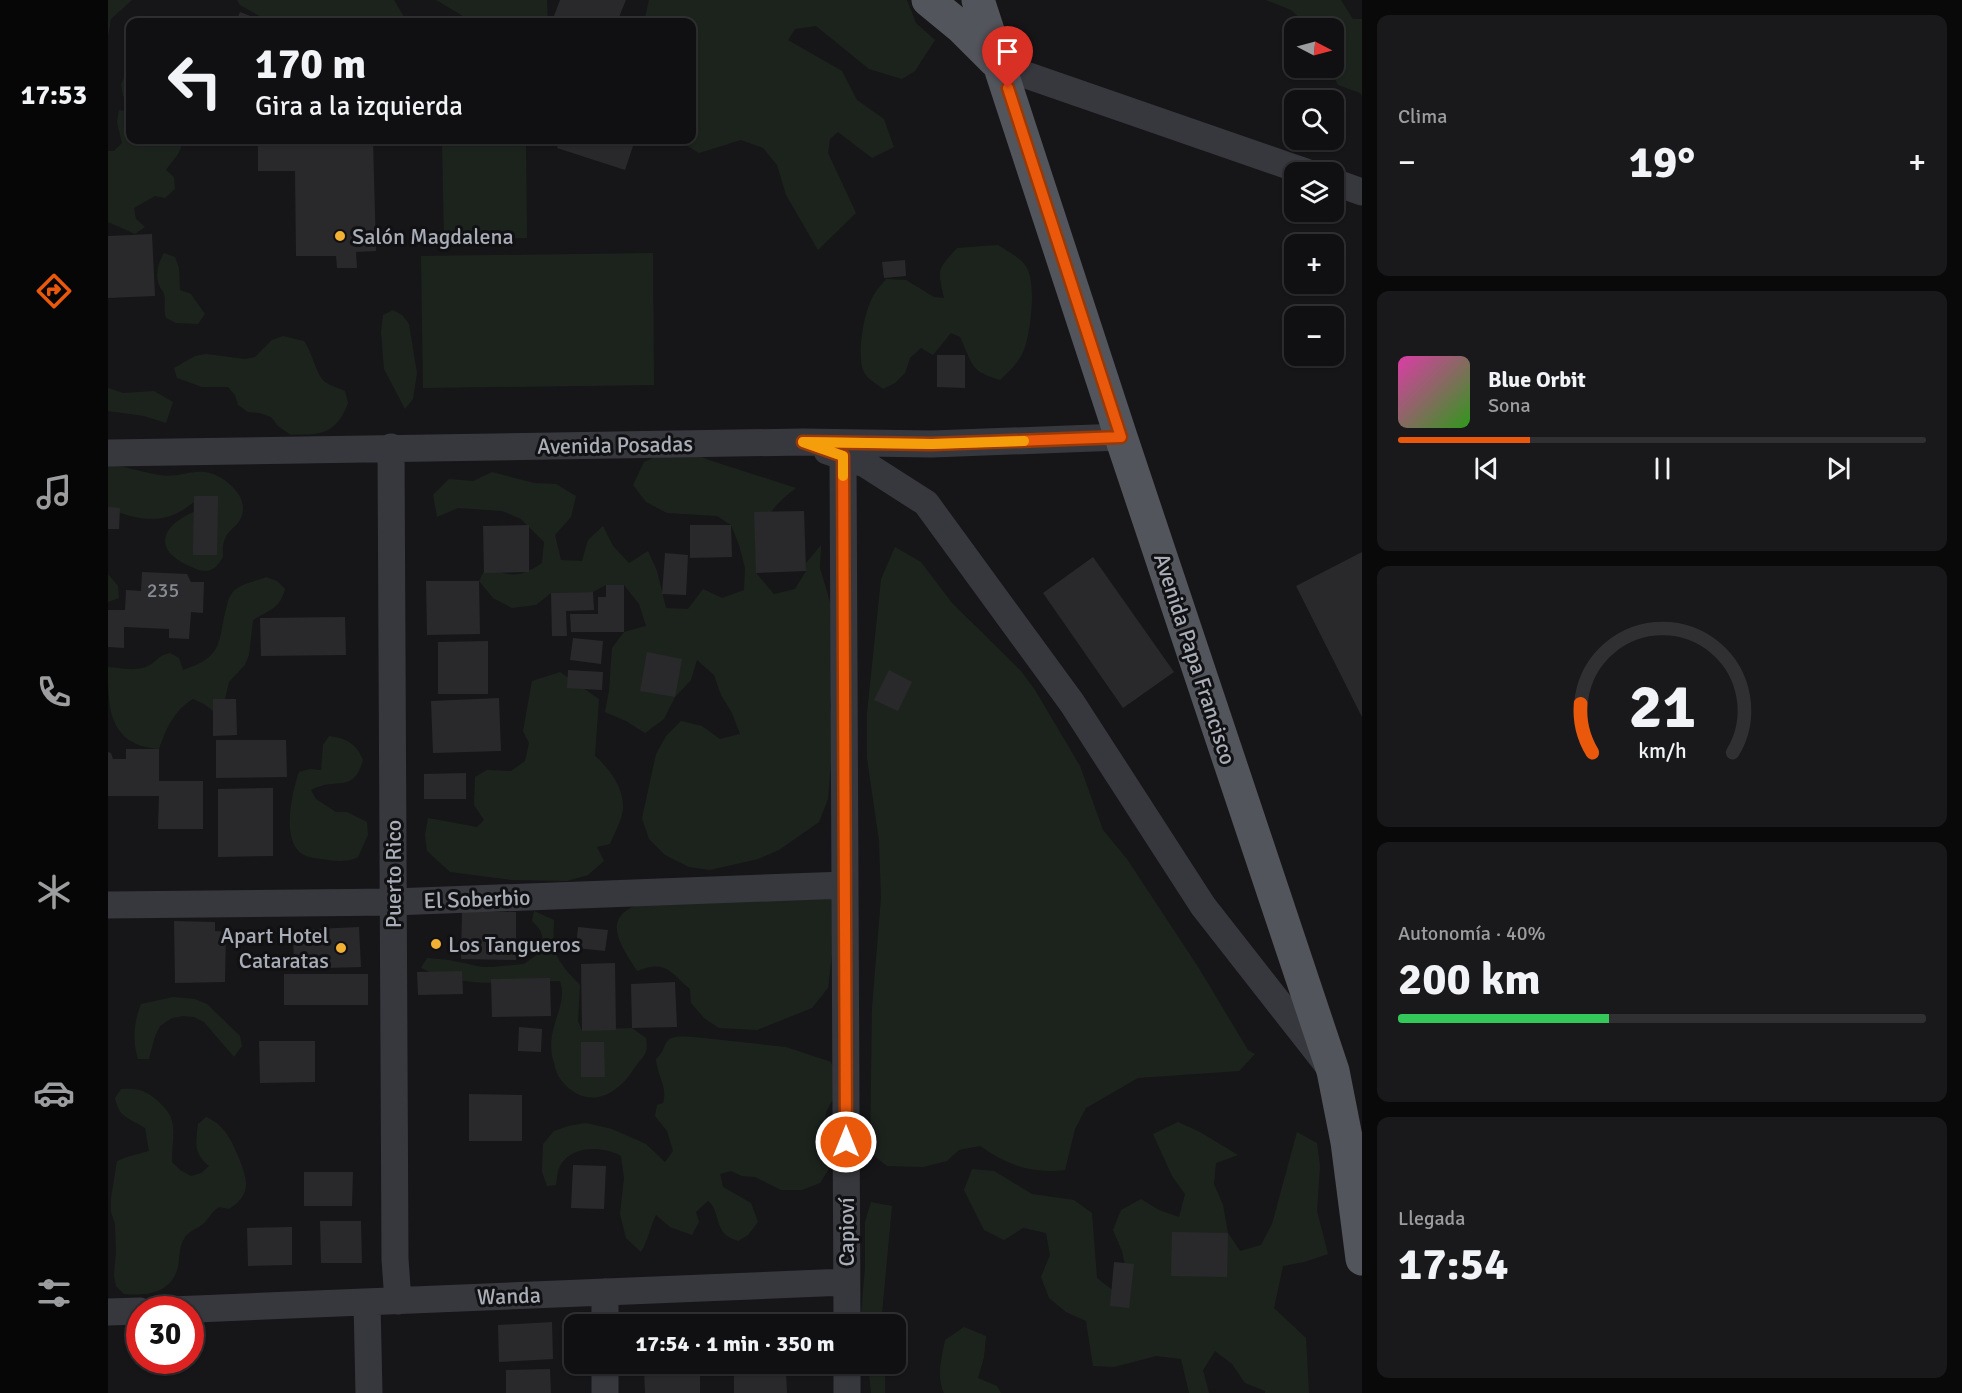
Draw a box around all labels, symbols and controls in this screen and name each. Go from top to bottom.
north arrow [1284,18,1344,78]
map controls [1284,18,1344,366]
pin [982,26,1033,88]
icon: arrive [991,35,1024,68]
text: 170 m [255,39,366,90]
icon: left [156,42,234,120]
text: 17:53 [21,79,87,112]
text: Gira a la izquierda [255,90,463,123]
button: search [1284,90,1344,150]
text: Clima [1398,104,1447,129]
text: 19° [1629,135,1695,190]
text: − [1398,142,1416,183]
text: + [1908,142,1926,183]
button: layers [1284,162,1344,222]
place label: Salón Magdalena [352,223,514,250]
marker: Salón Magdalena [333,229,347,243]
button: + [1284,234,1344,294]
icon: directions [33,270,75,312]
button: − [1284,306,1344,366]
text: Blue Orbit [1488,366,1586,393]
text: Sona [1488,393,1531,418]
street label: Avenida Posadas [537,430,693,460]
icon: previous [1470,452,1503,485]
icon: pause [1646,452,1679,485]
icon: next [1822,452,1855,485]
icon: music [33,471,75,513]
street label: Avenida Papa Francisco [1148,550,1242,768]
house number: 235 [147,578,179,603]
text: 21 [1628,669,1696,746]
icon: phone [33,671,75,713]
text: km/h [1638,739,1686,765]
street label: Puerto Rico [380,820,407,928]
icon: climate [33,871,75,913]
street label: El Soberbio [423,884,531,914]
text: Autonomía · 40% [1398,921,1546,946]
place label: Apart Hotel Cataratas [221,922,329,974]
place label: Los Tangueros [448,931,581,958]
marker: Los Tangueros [429,937,443,951]
marker: Apart Hotel Cataratas [334,941,348,955]
text: 200 km [1398,952,1541,1007]
icon: car [33,1072,75,1114]
position arrow [814,1110,878,1174]
street label: Capioví [833,1197,860,1267]
text: Llegada [1398,1206,1465,1231]
text: 17:54 [1398,1237,1508,1292]
icon: filters [33,1272,75,1314]
street label: Wanda [477,1281,541,1311]
speed limit sign: 30 [126,1296,204,1374]
text: 17:54 · 1 min · 350 m [635,1330,835,1357]

